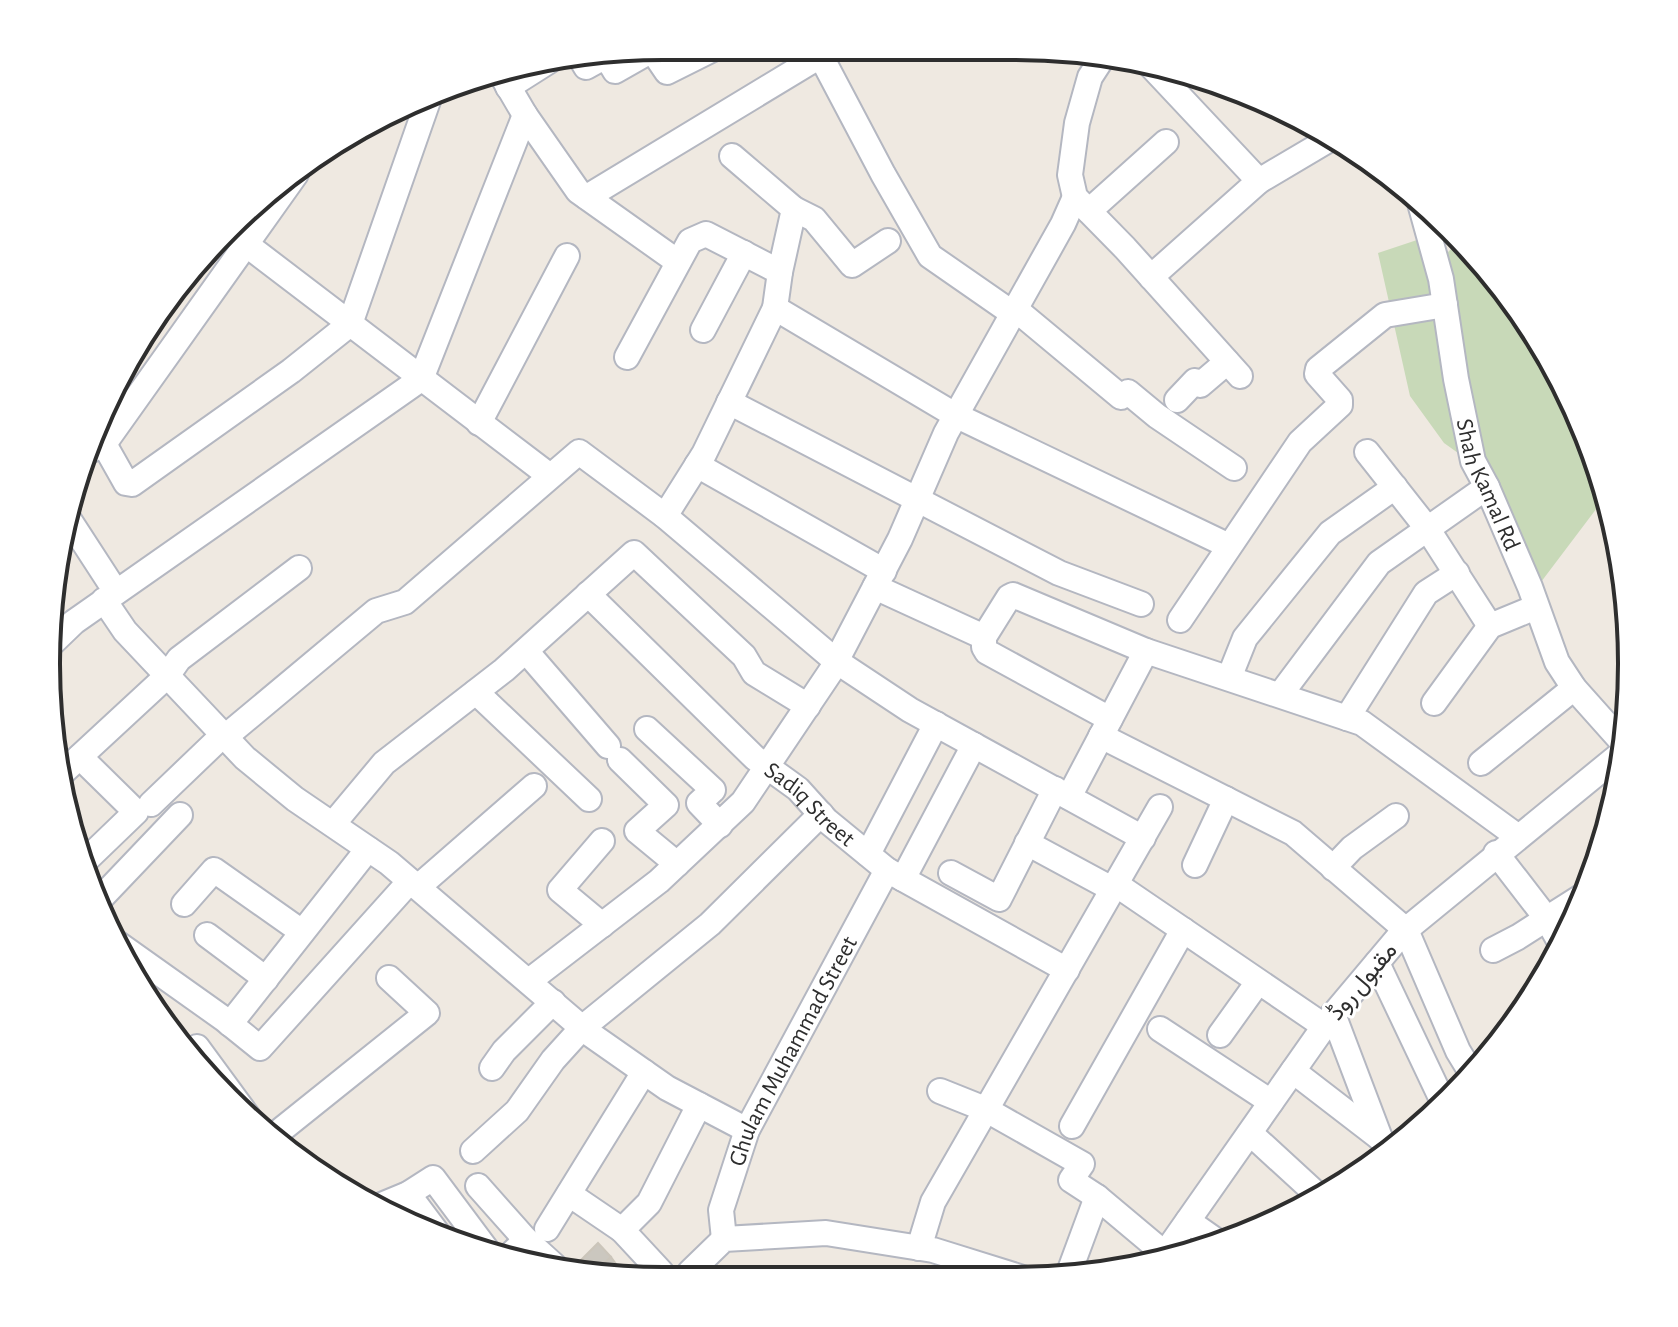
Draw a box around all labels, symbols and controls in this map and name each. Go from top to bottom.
street label: Shah Kamal Rd [1452,417,1524,554]
street label: Sadiq Street [760,758,859,852]
street label: Ghulam Muhammad Street [725,932,862,1169]
street label: مقبول روڈ [1323,938,1403,1026]

